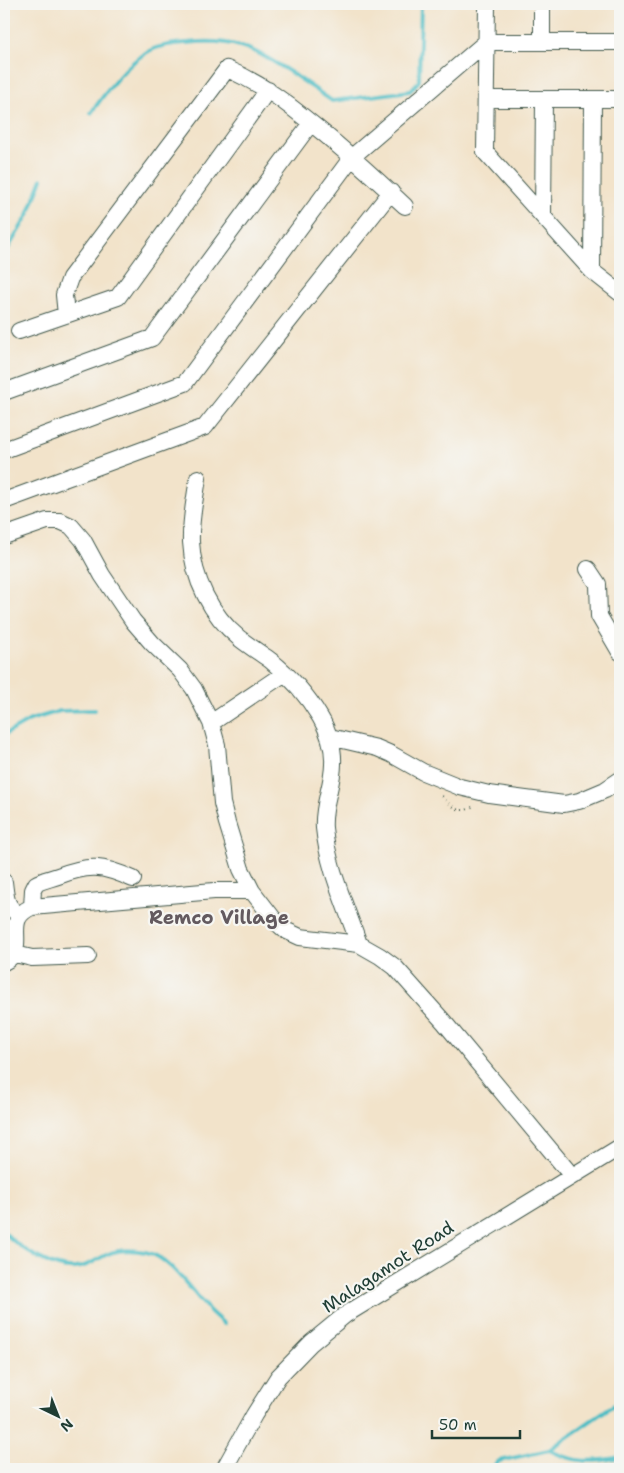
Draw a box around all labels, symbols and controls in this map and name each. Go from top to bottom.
district label: Remco Village [149,905,289,930]
street label: Malagamot Road [318,1215,458,1319]
north arrow [32,1390,82,1440]
scale bar [432,1408,519,1440]
text: N [57,1415,77,1436]
text: 50 m [439,1415,477,1435]

